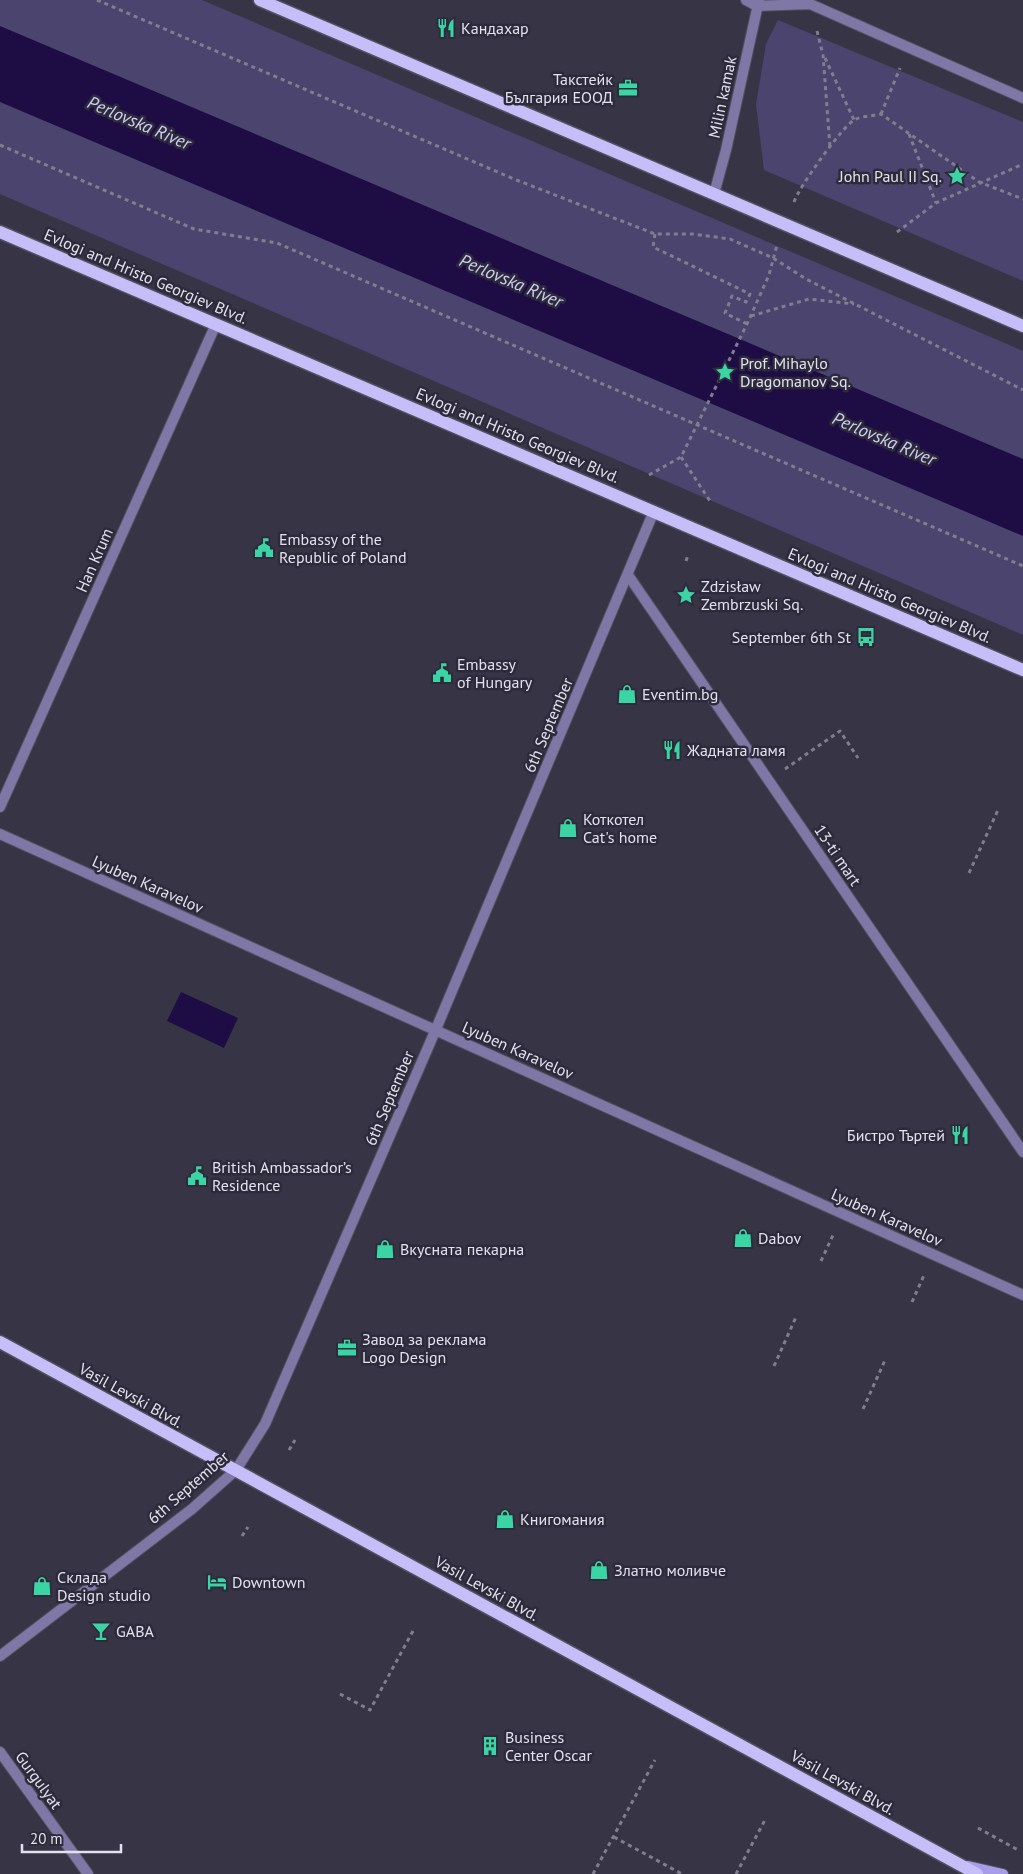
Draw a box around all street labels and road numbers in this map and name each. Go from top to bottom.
street label: Milin kamak [704,54,740,140]
street label: Evlogi and Hristo Georgiev Blvd. [41,224,251,328]
street label: Evlogi and Hristo Georgiev Blvd. [413,383,623,487]
street label: Han Krum [71,525,117,595]
street label: Evlogi and Hristo Georgiev Blvd. [785,543,995,647]
street label: 6th September [519,674,577,775]
street label: 13-ti mart [810,821,866,890]
street label: Lyuben Karavelov [89,851,207,918]
street label: Lyuben Karavelov [459,1017,577,1084]
street label: 6th September [360,1047,418,1148]
street label: Lyuben Karavelov [828,1184,946,1251]
street label: Vasil Levski Blvd. [75,1358,186,1432]
street label: 6th September [143,1446,233,1528]
street label: Vasil Levski Blvd. [431,1551,542,1625]
street label: Vasil Levski Blvd. [787,1745,898,1819]
street label: Gurgulyat [11,1747,67,1813]

